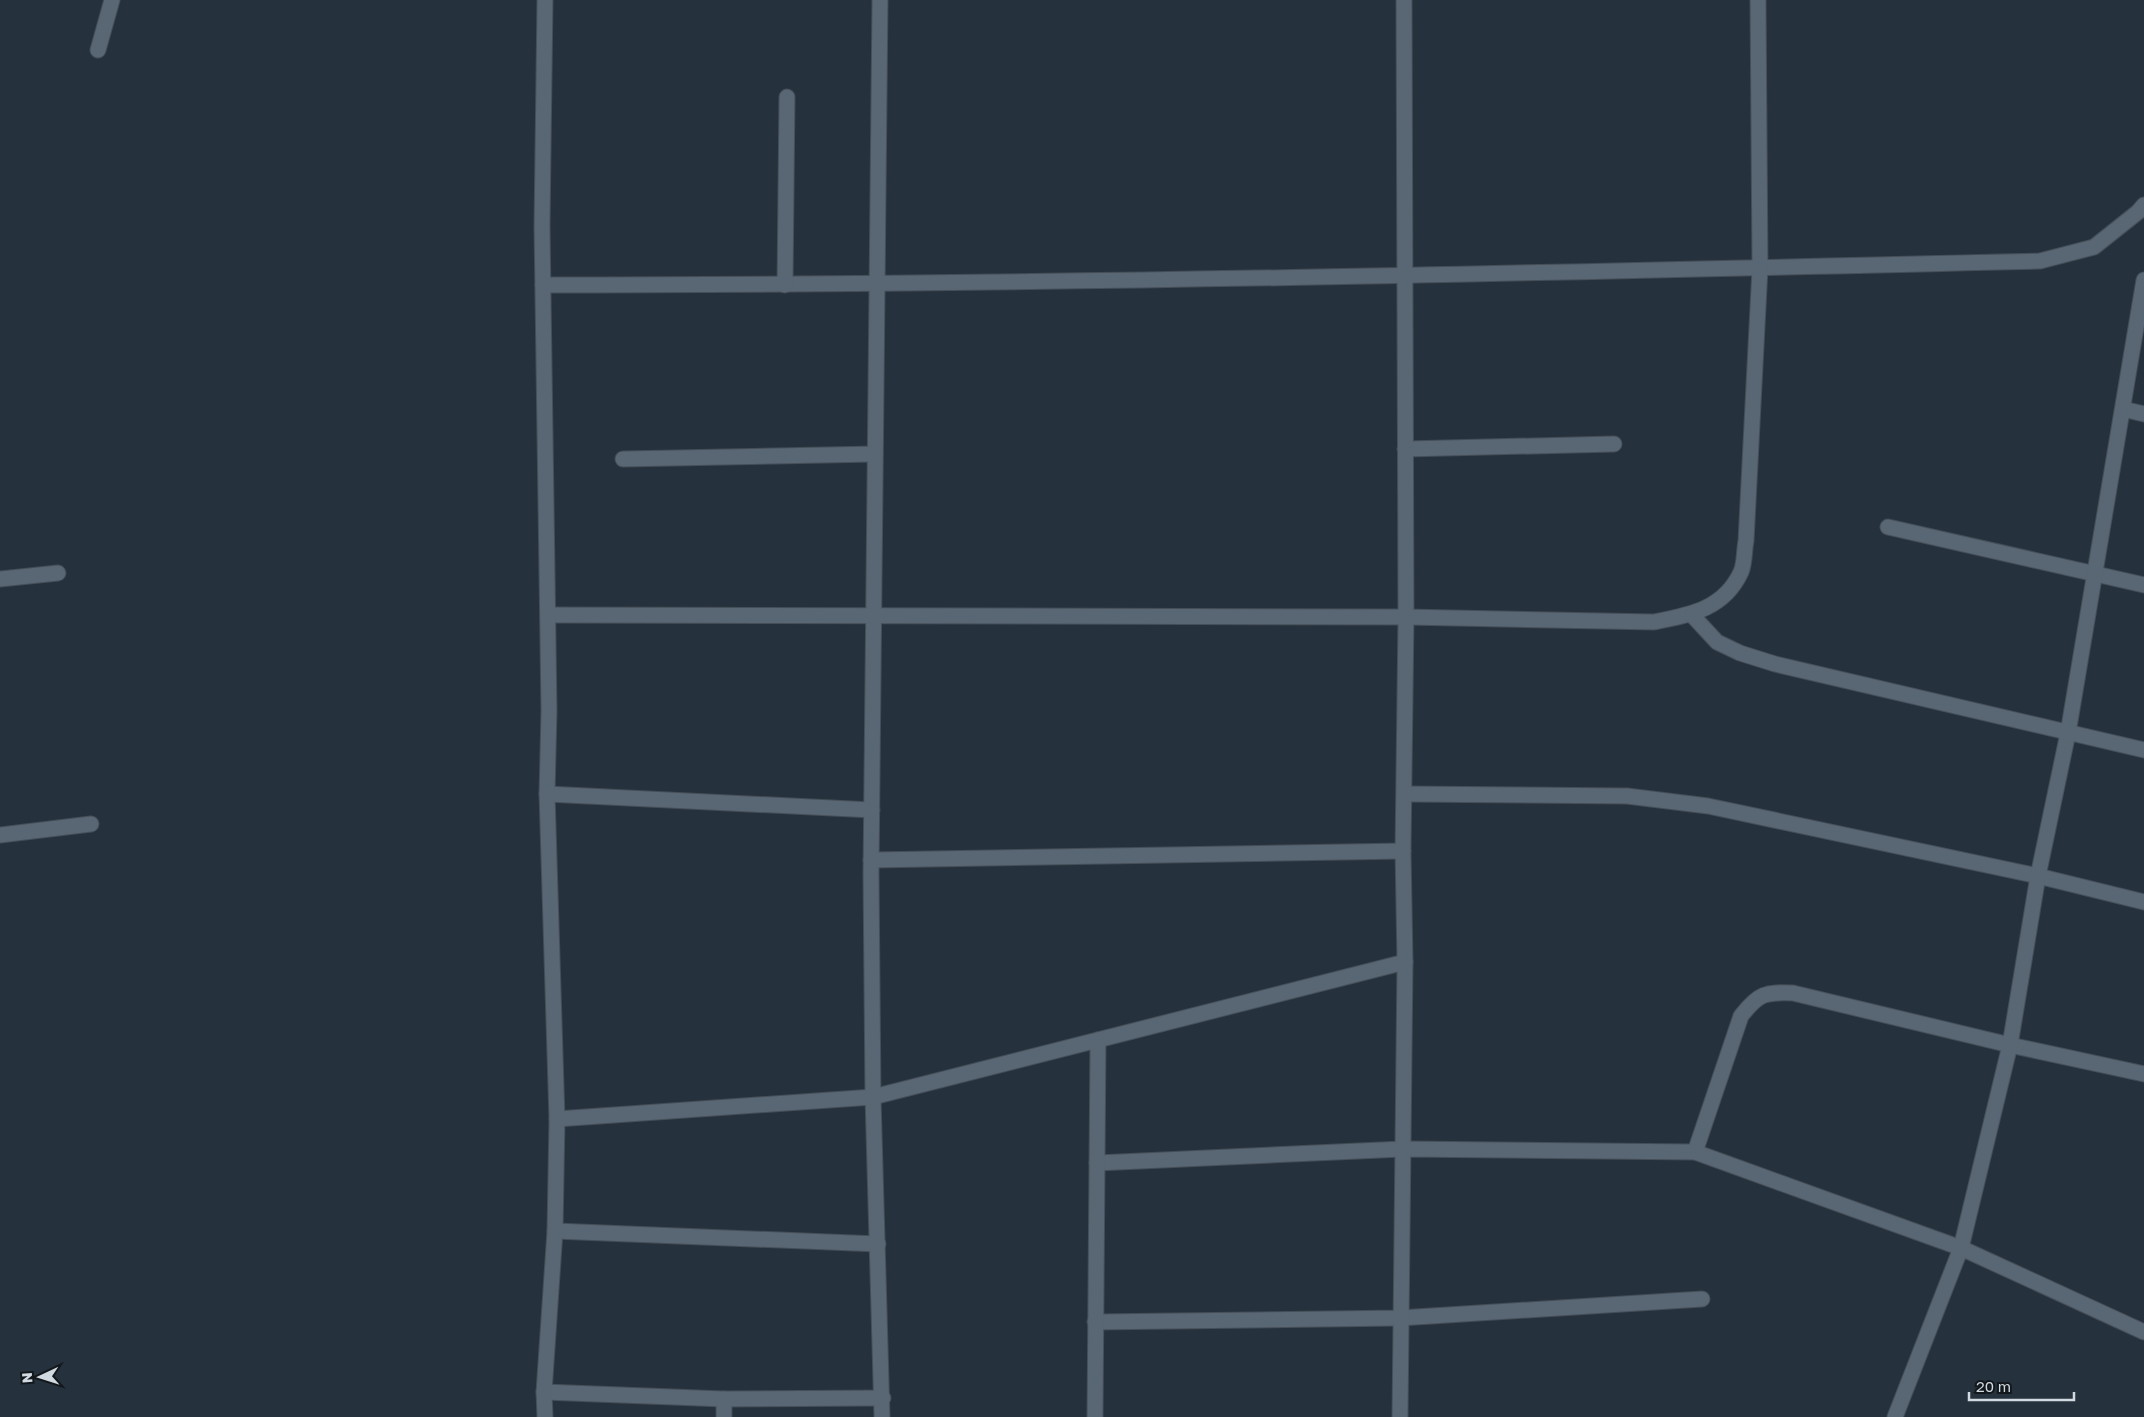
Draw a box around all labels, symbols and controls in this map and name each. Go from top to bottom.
north arrow [15,1352,65,1402]
scale bar [1969,1370,2074,1402]
text: N [18,1372,35,1384]
text: 20 m [1976,1377,2011,1395]

